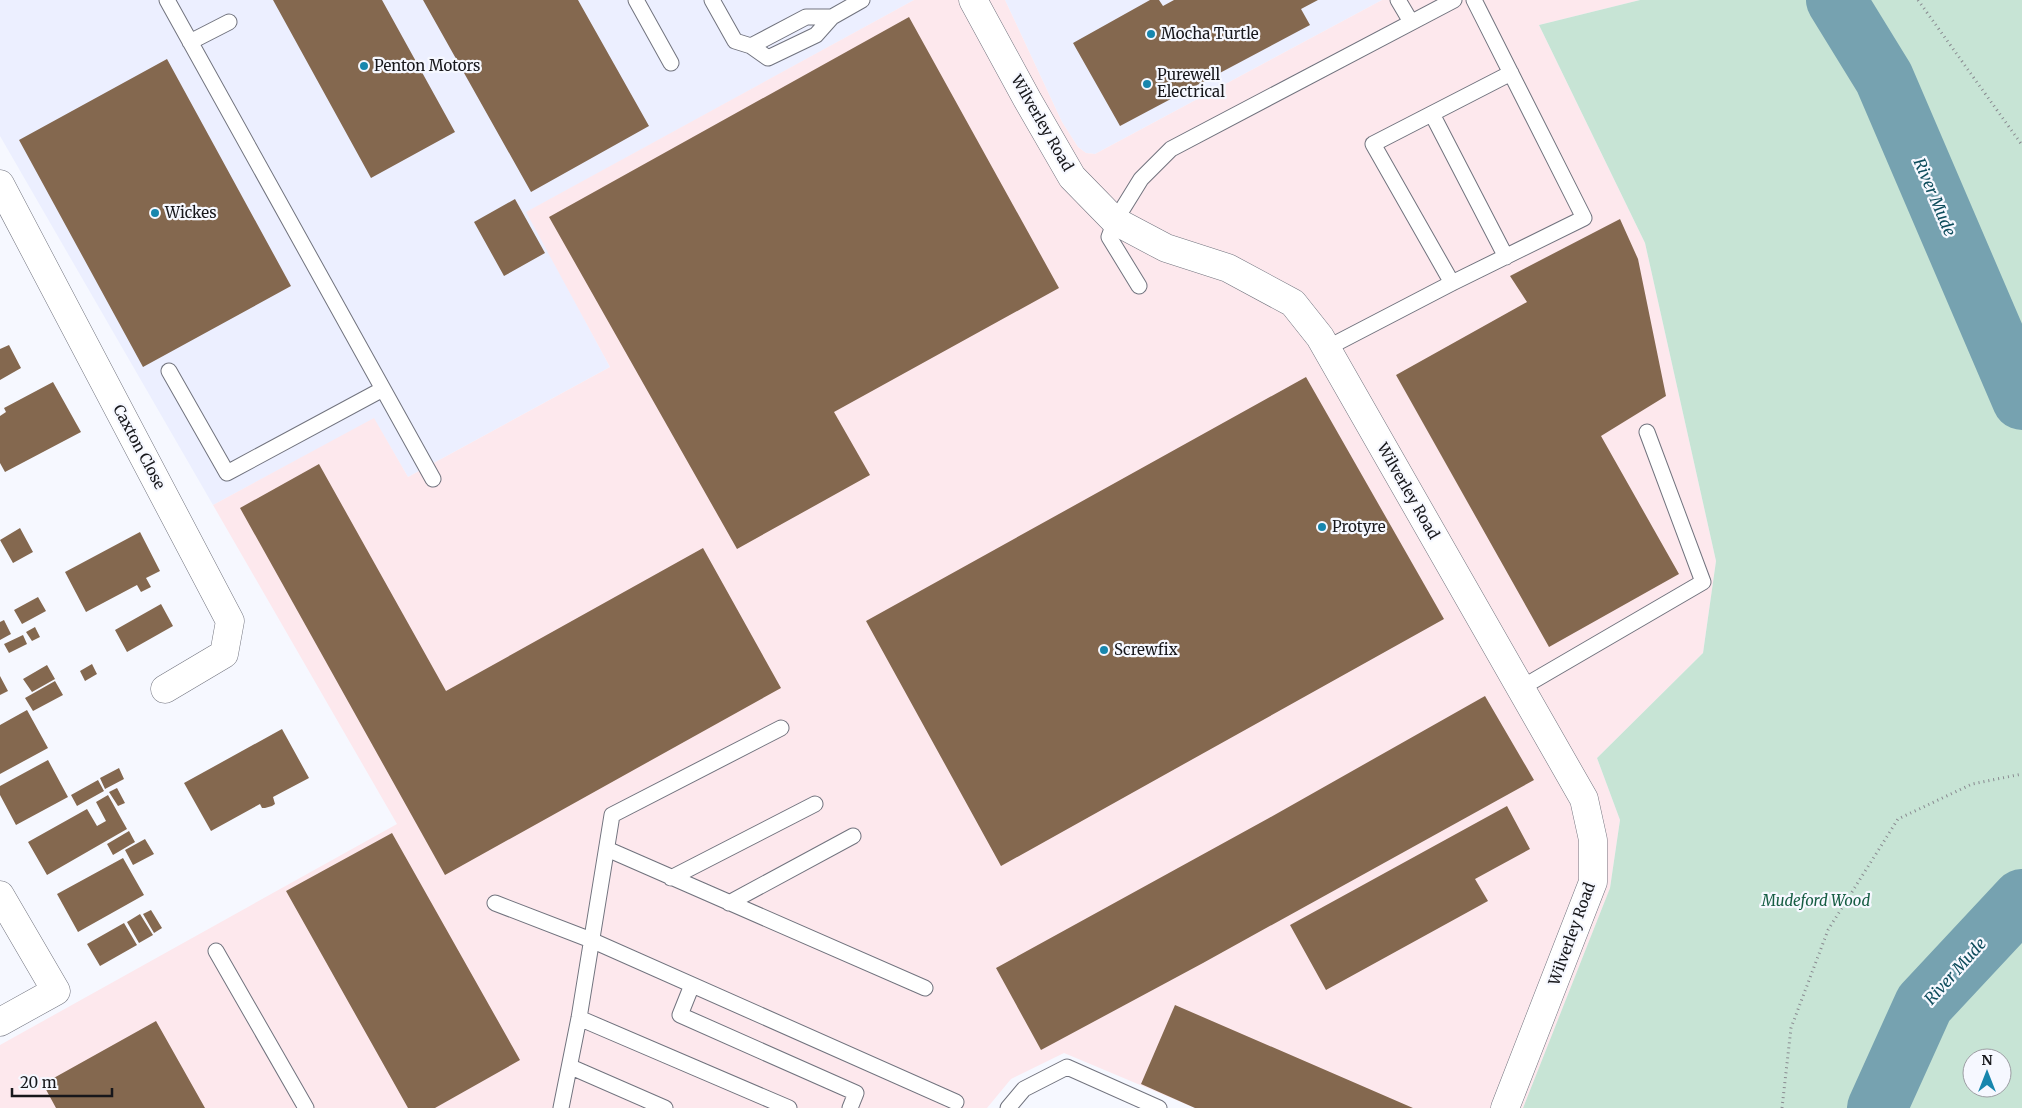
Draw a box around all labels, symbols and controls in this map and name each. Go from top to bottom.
place label: Mocha Turtle [1161,24,1259,43]
marker: Mocha Turtle [1145,28,1157,40]
place label: Penton Motors [374,56,480,75]
marker: Penton Motors [358,60,370,72]
place label: Purewell Electrical [1157,65,1225,101]
street label: Wilverley Road [1007,70,1078,174]
marker: Purewell Electrical [1141,78,1153,90]
water label: River Mude [1910,155,1960,239]
place label: Wickes [164,203,217,222]
marker: Wickes [149,207,161,219]
street label: Caxton Close [109,401,170,493]
street label: Wilverley Road [1373,438,1444,542]
place label: Protyre [1332,517,1386,536]
marker: Protyre [1316,521,1328,533]
place label: Screwfix [1114,640,1178,659]
marker: Screwfix [1098,644,1110,656]
street label: Wilverley Road [1544,880,1599,989]
park label: Mudeford Wood [1761,891,1870,910]
water label: River Mude [1920,934,1990,1008]
north arrow [1962,1048,2012,1098]
text: N [1981,1051,1993,1069]
scale bar [12,1066,112,1098]
text: 20 m [20,1073,57,1092]

